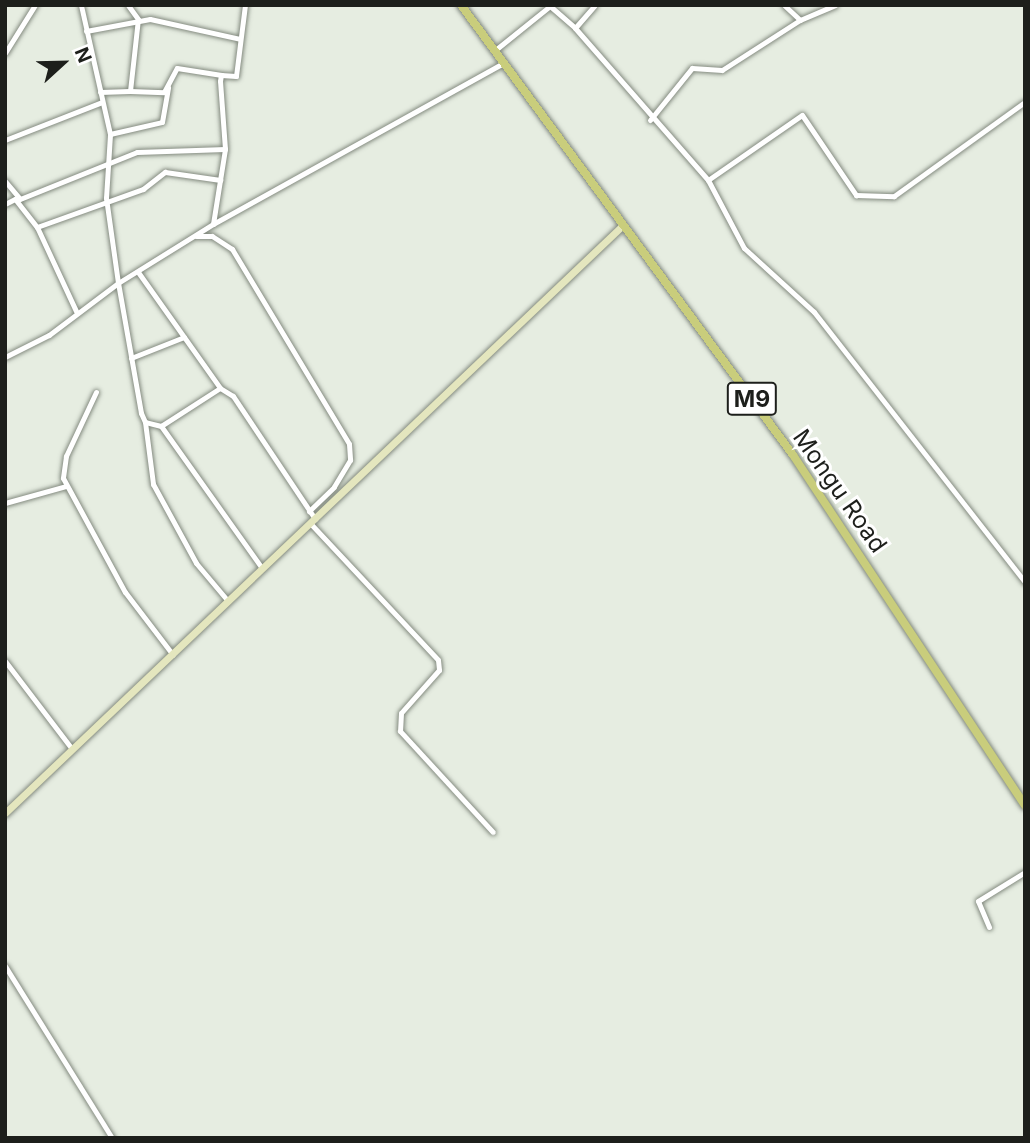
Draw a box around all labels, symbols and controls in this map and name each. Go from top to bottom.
north arrow [28,28,98,98]
text: N [70,44,96,66]
road number: M9 [726,380,778,418]
street label: Mongu Road [787,424,893,558]

